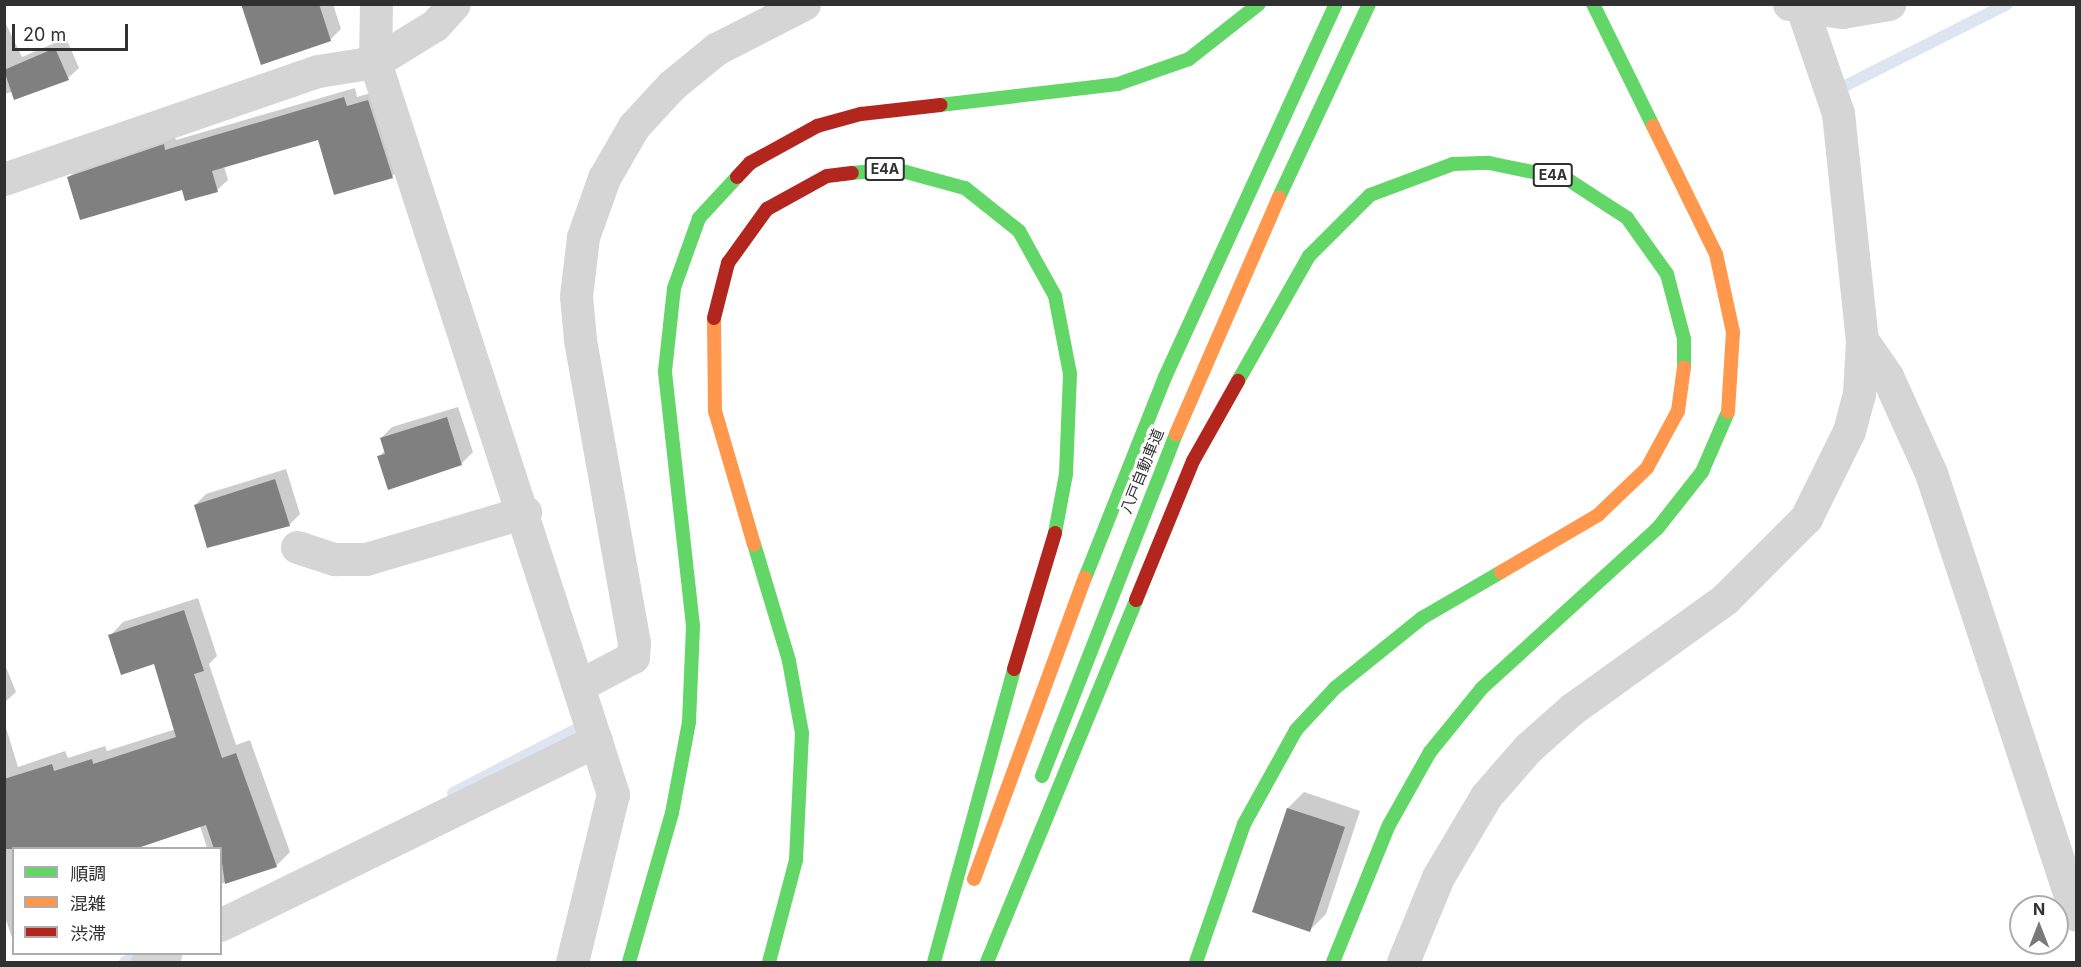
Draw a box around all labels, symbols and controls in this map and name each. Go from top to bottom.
scale bar [15,12,130,50]
text: 20 m [23,24,66,45]
road number: E4A [864,158,906,180]
road number: E4A [1532,164,1574,186]
street label: 八戸自動車道 [1117,426,1167,516]
legend [12,847,222,955]
text: 順調 [70,863,106,884]
text: 混雑 [70,893,106,914]
north arrow [2009,895,2069,955]
text: N [2033,899,2045,919]
text: 渋滞 [70,923,106,944]

